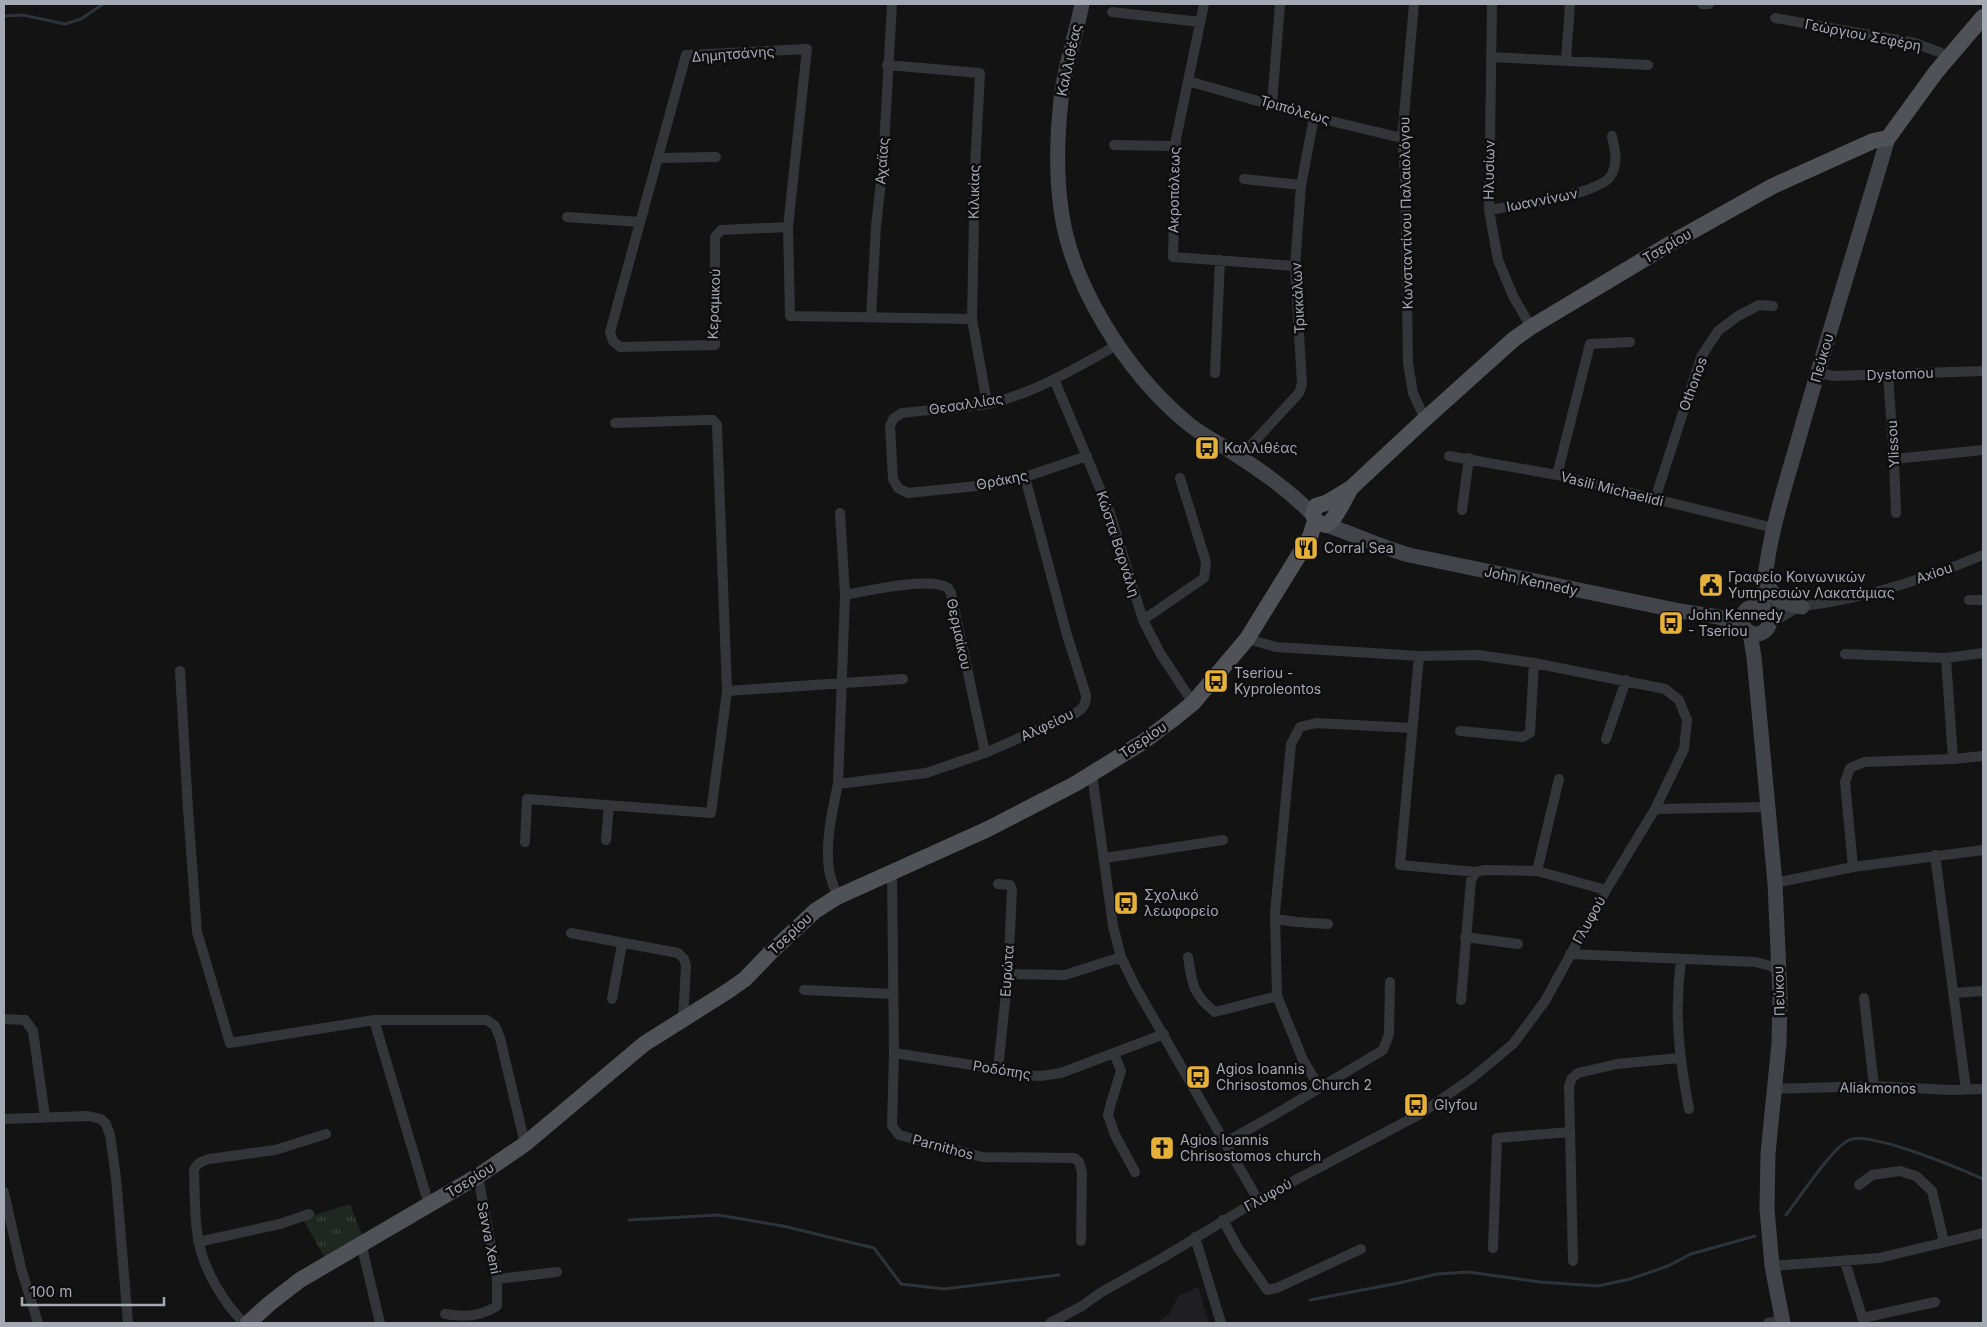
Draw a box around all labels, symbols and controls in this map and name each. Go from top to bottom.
street label: Γεώργιου Σεφέρη [1803,15,1923,54]
street label: Καλλιθέας [1053,22,1084,98]
street label: Δημητσάνης [691,42,775,65]
street label: Τριπόλεως [1258,91,1332,128]
street label: Κωνσταντίνου Παλαιολόγου [1395,117,1416,309]
street label: Αχαϊας [871,137,892,185]
street label: Ηλυσίων [1479,140,1498,200]
street label: Ακροπόλεως [1164,147,1183,233]
street label: Κιλικίας [965,165,982,219]
street label: Ιωαννίνων [1505,184,1579,215]
street label: Τσερίου [1639,225,1694,266]
street label: Τρικκάλων [1287,262,1308,334]
street label: Κεραμικού [704,268,723,340]
street label: Πεύκου [1806,331,1837,384]
street label: Othonos [1675,355,1710,413]
street label: Dystomou [1866,364,1934,383]
street label: Θεσαλλίας [927,389,1004,418]
street label: Ylissou [1883,420,1902,468]
bus stop icon: Καλλιθέας [1194,435,1220,461]
place label: Καλλιθέας [1224,439,1297,456]
street label: Θράκης [975,466,1029,493]
street label: Vasili Michaelidi [1559,468,1665,510]
street label: Κώστα Βαρνάλη [1093,489,1144,599]
restaurant icon: Corral Sea [1293,535,1319,561]
place label: Corral Sea [1324,539,1394,556]
street label: Axiou [1913,558,1954,587]
street label: John Kennedy [1483,562,1580,599]
place label: Γραφείο Κοινωνικών Υυπηρεσιών Λακατάμιας [1728,568,1895,601]
public building icon: Γραφείο Κοινωνικών Υυπηρεσιών Λακατάμιας [1698,572,1724,598]
street label: Θερμαίκου [944,597,975,671]
place label: John Kennedy - Tseriou [1688,606,1783,639]
bus stop icon: John Kennedy - Tseriou [1658,610,1684,636]
place label: Tseriou - Kyproleontos [1234,664,1321,697]
bus stop icon: Tseriou - Kyproleontos [1203,668,1229,694]
street label: Αλφείου [1017,705,1076,744]
street label: Τσερίου [1116,718,1170,762]
place label: Σχολικό λεωφορείο [1144,886,1219,919]
bus stop icon: Σχολικό λεωφορείο [1113,890,1139,916]
street label: Γλυφού [1569,893,1609,946]
street label: Τσερίου [764,909,815,958]
street label: Ευρώτα [996,944,1017,998]
street label: Πεύκου [1769,966,1788,1016]
street label: Ροδόπης [972,1057,1032,1082]
place label: Agios Ioannis Chrisostomos Church 2 [1216,1060,1372,1093]
bus stop icon: Agios Ioannis Chrisostomos Church 2 [1185,1064,1211,1090]
street label: Aliakmonos [1840,1078,1917,1097]
bus stop icon: Glyfou [1403,1092,1429,1118]
place label: Glyfou [1434,1096,1477,1113]
street label: Parnithos [911,1130,976,1163]
place label: Agios Ioannis Chrisostomos church [1180,1131,1321,1164]
church icon: Agios Ioannis Chrisostomos church [1149,1135,1175,1161]
street label: Τσερίου [443,1158,497,1201]
street label: Γλυφού [1241,1175,1294,1215]
street label: Savva Xeni [474,1200,505,1275]
scale bar [22,1274,165,1306]
text: 100 m [30,1282,72,1301]

